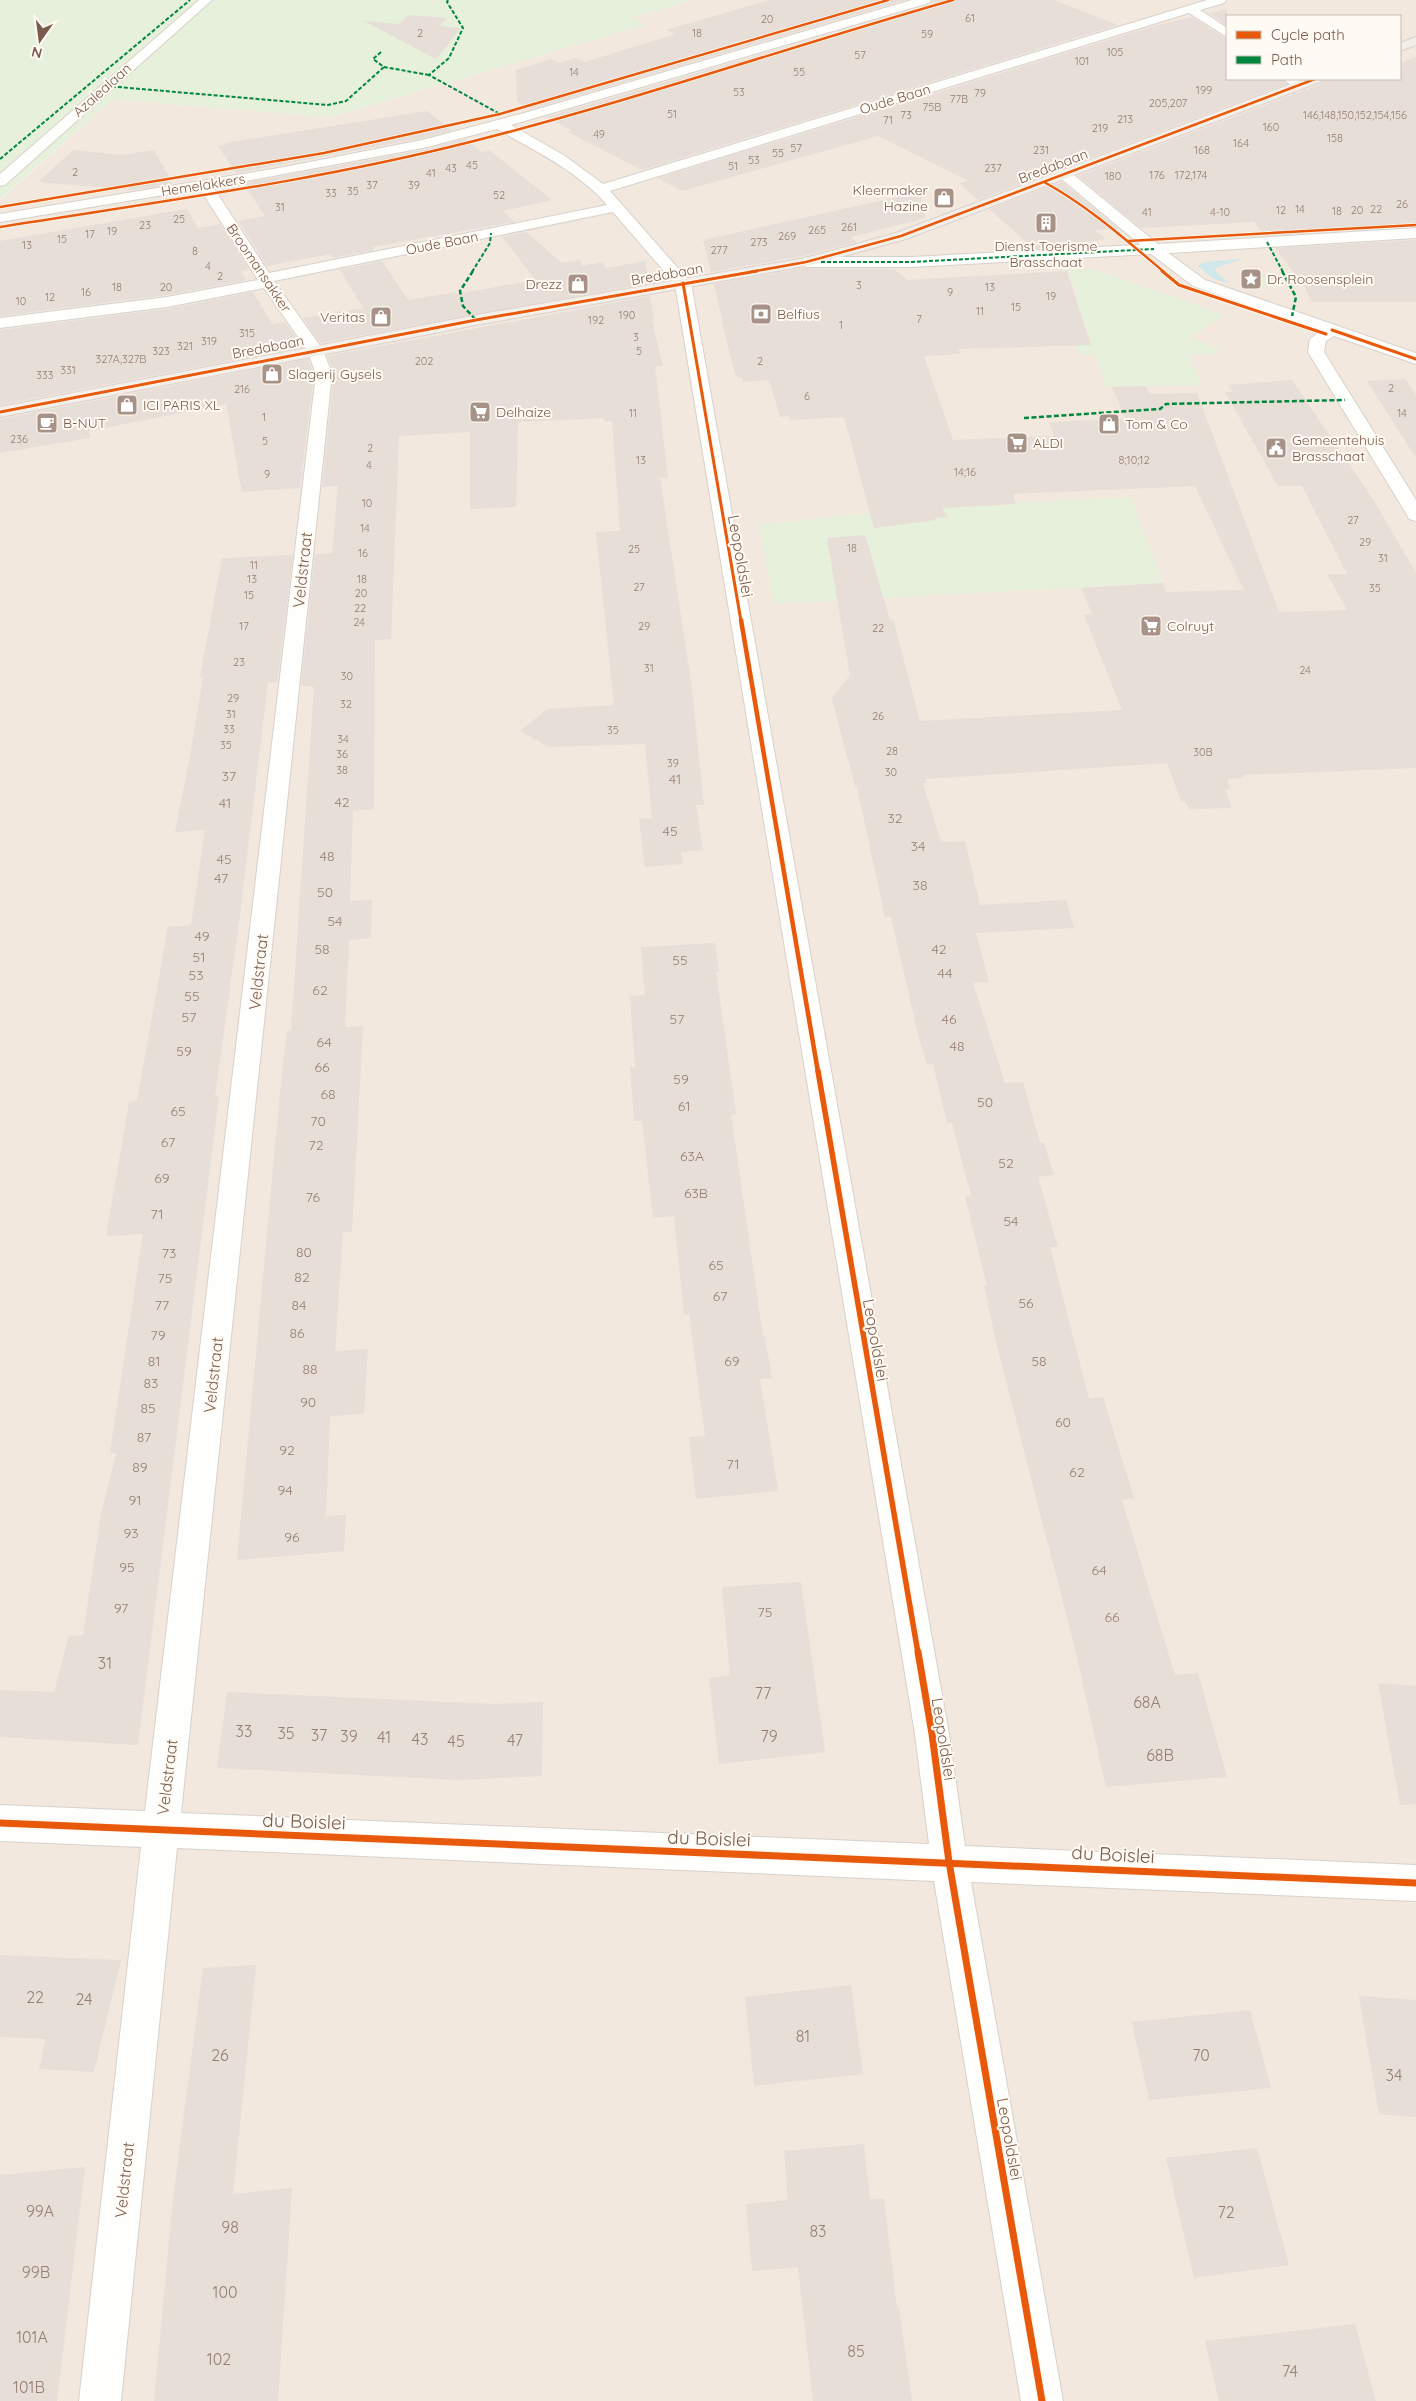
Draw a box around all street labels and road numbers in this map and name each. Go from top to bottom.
street label: Azalealaan [69,59,135,121]
street label: Oude Baan [857,80,933,118]
street label: Bredabaan [1016,145,1090,187]
street label: Hemelakkers [160,169,246,201]
street label: Broomansakker [223,220,296,316]
street label: Oude Baan [404,227,480,259]
street label: Bredabaan [630,259,704,289]
street label: Bredabaan [231,331,305,363]
street label: Leopoldslei [724,513,758,599]
street label: Veldstraat [288,531,316,609]
street label: Veldstraat [244,933,272,1011]
street label: Leopoldslei [859,1297,893,1383]
street label: Veldstraat [199,1336,227,1414]
street label: Leopoldslei [928,1696,960,1782]
street label: Veldstraat [152,1738,182,1816]
street label: du Boislei [262,1808,346,1834]
street label: du Boislei [667,1825,751,1851]
street label: du Boislei [1071,1840,1155,1868]
street label: Leopoldslei [993,2096,1027,2182]
street label: Veldstraat [110,2141,138,2219]

